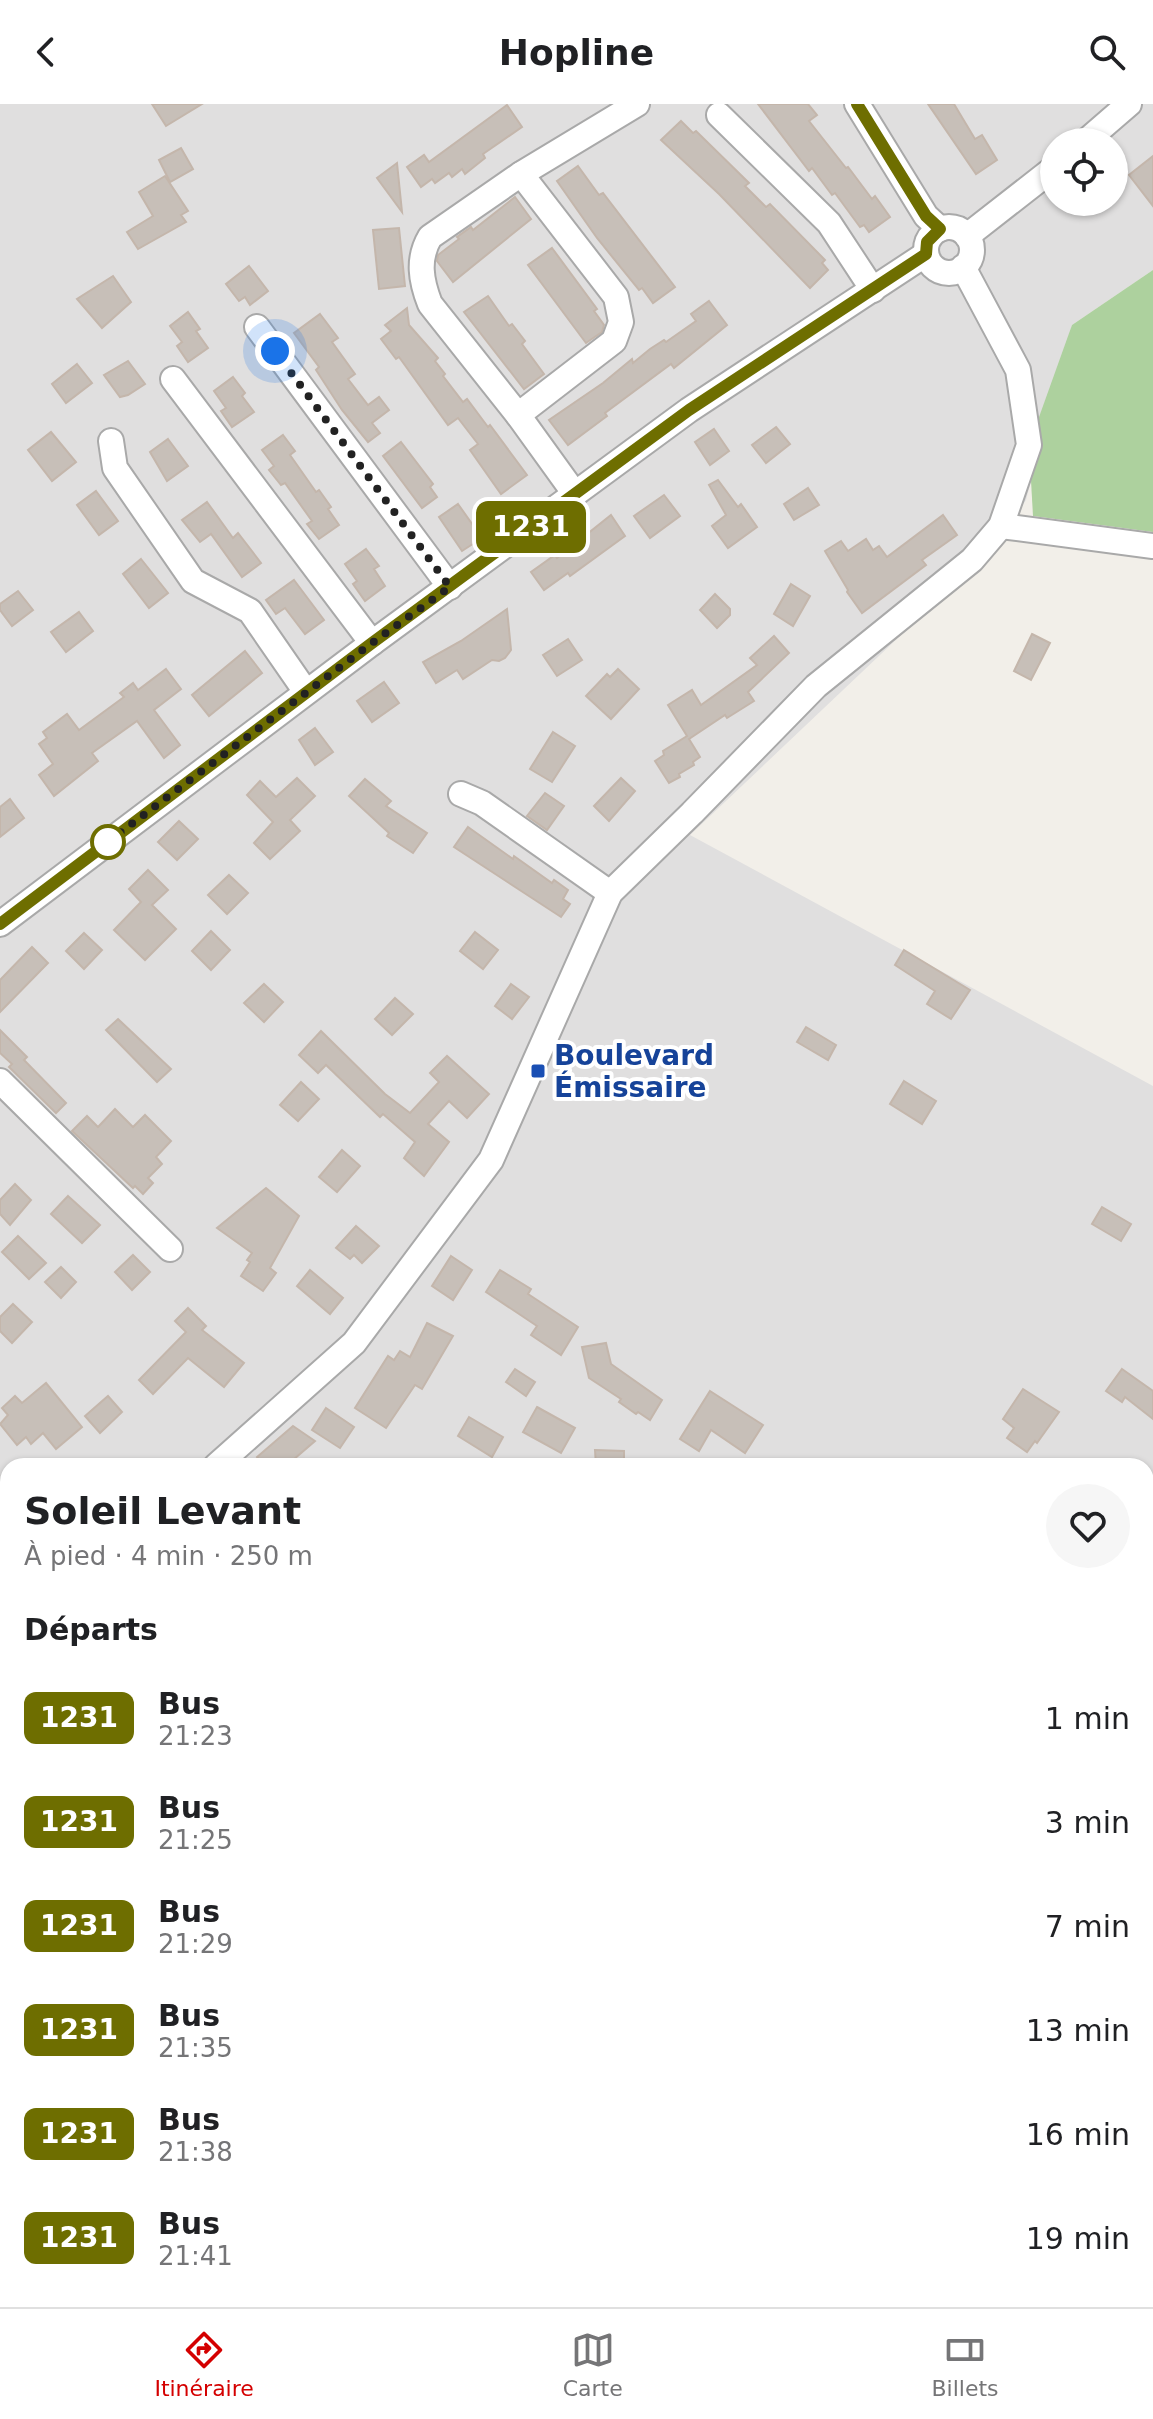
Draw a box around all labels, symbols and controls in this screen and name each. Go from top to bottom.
icon: back [24,30,68,74]
icon: search [1085,30,1129,74]
text: Hopline [499,32,654,73]
map controls [1040,128,1128,216]
button: locate [1040,128,1128,216]
your location [255,331,295,371]
line badge: 1231 [475,501,587,553]
text: 1231 [492,510,570,543]
unlabelled marker [91,825,125,859]
place label: Boulevard Émissaire [554,1039,714,1104]
marker: Boulevard Émissaire [529,1062,547,1080]
button: heart [1046,1484,1130,1568]
text: Soleil Levant [24,1489,301,1533]
text: À pied · 4 min · 250 m [24,1541,313,1571]
text: Départs [24,1612,158,1647]
text: Bus [158,1686,220,1721]
text: 1231 [40,1701,118,1734]
text: 1 min [1045,1701,1130,1736]
text: 21:23 [158,1721,233,1751]
text: Bus [158,1790,220,1825]
text: 1231 [40,1805,118,1838]
text: 3 min [1045,1805,1130,1840]
text: 21:25 [158,1825,233,1855]
text: Bus [158,1894,220,1929]
text: 1231 [40,1909,118,1942]
text: 7 min [1045,1909,1130,1944]
text: 21:29 [158,1929,233,1959]
text: Bus [158,1998,220,2033]
text: 1231 [40,2013,118,2046]
text: 13 min [1026,2013,1130,2048]
text: 21:35 [158,2033,233,2063]
text: Bus [158,2102,220,2137]
text: 1231 [40,2117,118,2150]
text: 16 min [1026,2117,1130,2152]
text: 21:38 [158,2137,233,2167]
text: Bus [158,2206,220,2241]
text: 1231 [40,2221,118,2254]
text: 19 min [1026,2221,1130,2256]
text: 21:41 [158,2241,233,2271]
tab: Itinéraire [154,2328,254,2401]
tab: Carte [563,2328,623,2401]
tab: Billets [932,2328,999,2401]

